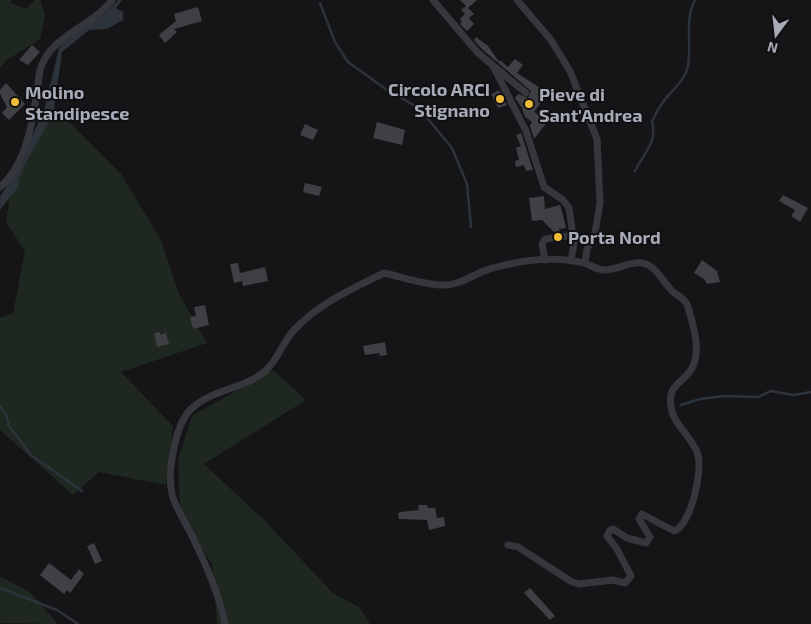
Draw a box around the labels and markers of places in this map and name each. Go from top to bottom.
place label: Circolo ARCI Stignano [388,78,490,121]
place label: Molino Standipesce [25,81,129,124]
place label: Pieve di Sant'Andrea [539,83,642,126]
marker: Circolo ARCI Stignano [494,93,506,105]
marker: Molino Standipesce [9,96,21,108]
marker: Pieve di Sant'Andrea [523,98,535,110]
place label: Porta Nord [568,226,661,248]
marker: Porta Nord [552,231,564,243]

